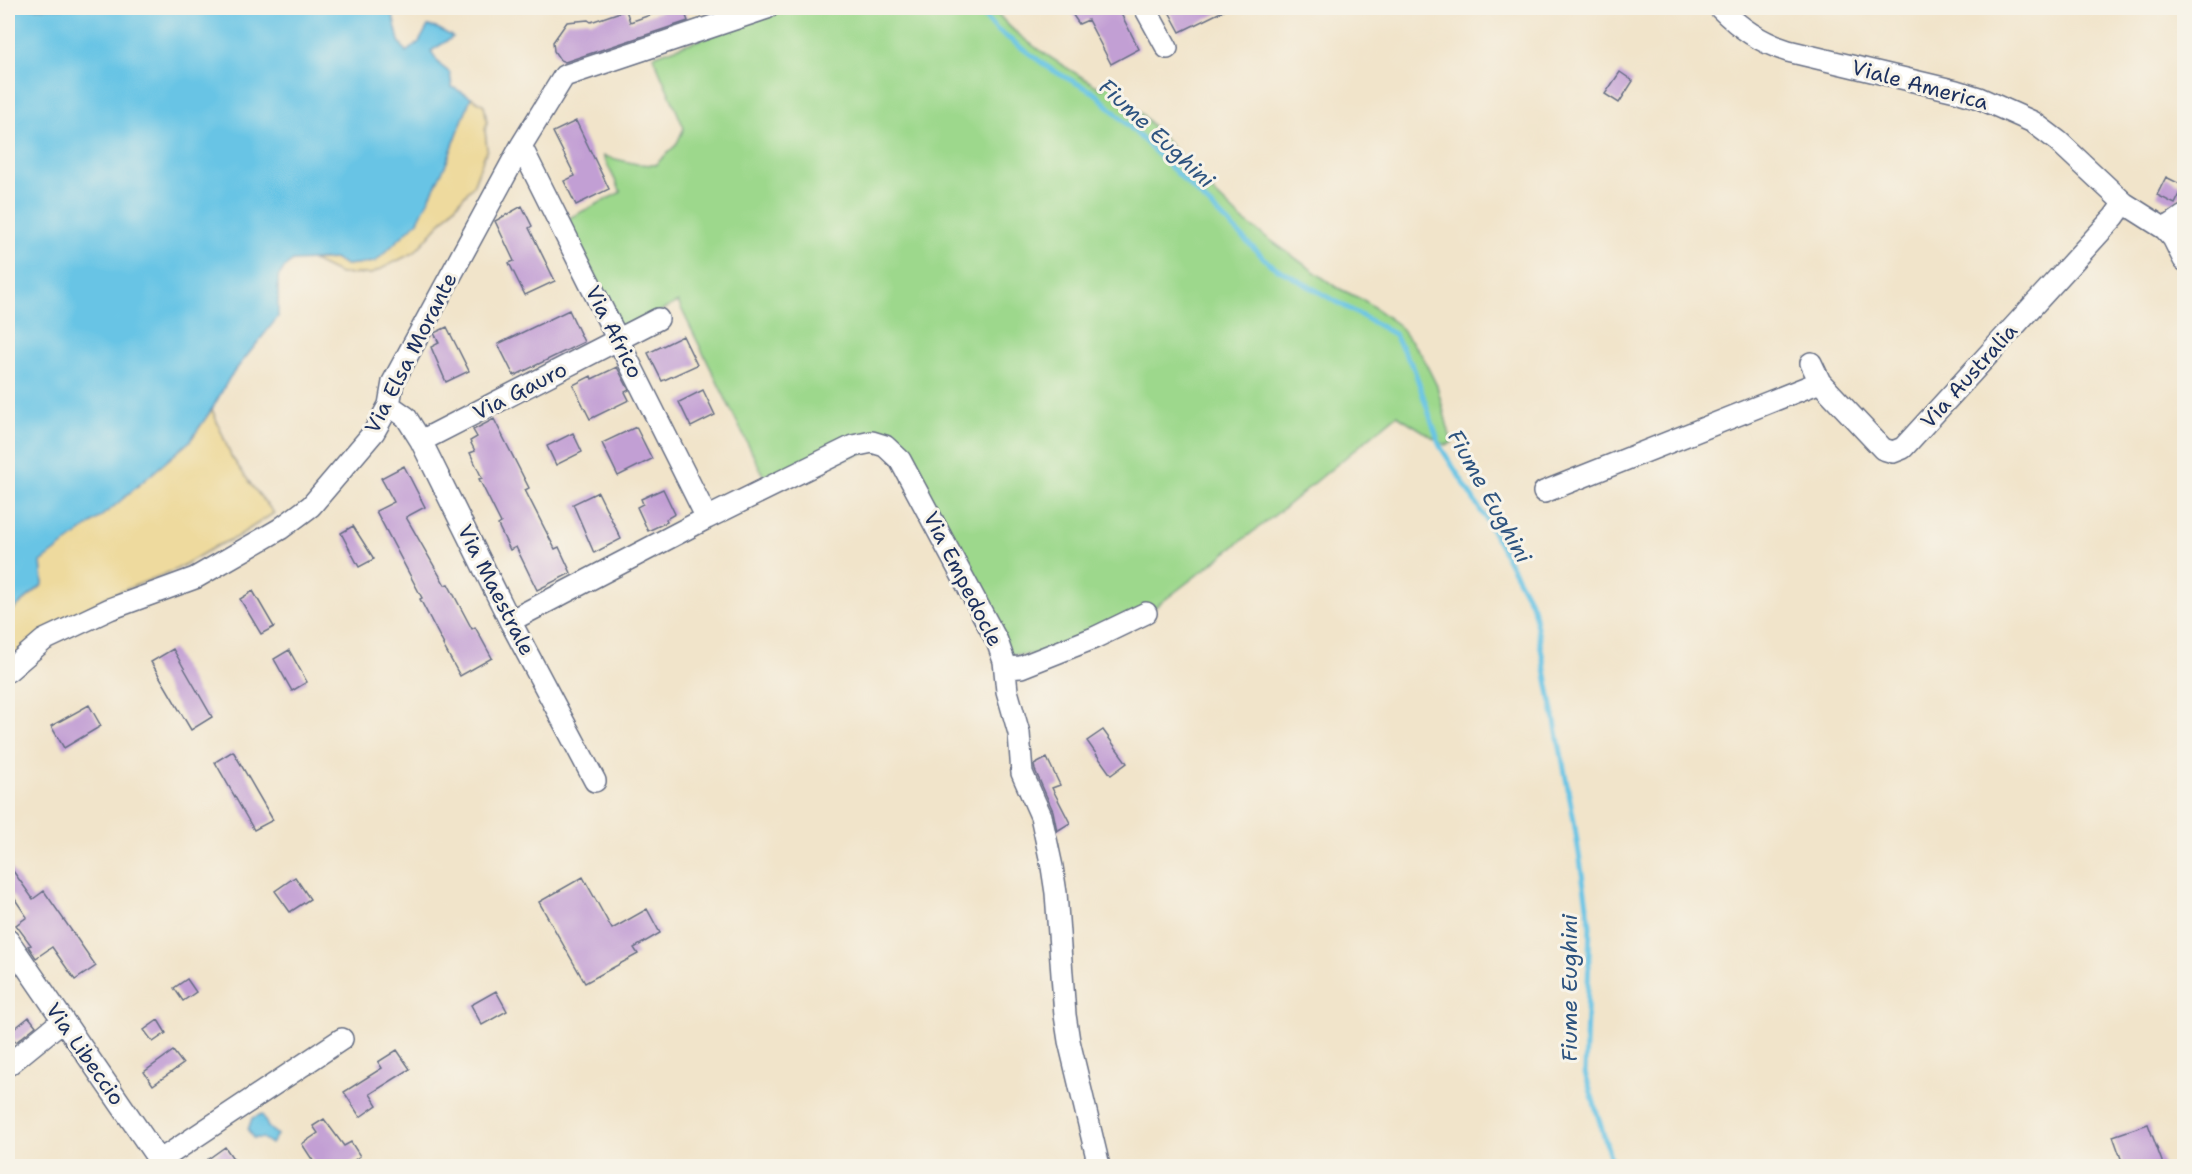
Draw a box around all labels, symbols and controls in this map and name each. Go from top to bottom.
street label: Viale America [1848,53,1992,117]
water label: Fiume Eughini [1093,72,1221,195]
street label: Via Elsa Morante [358,268,464,438]
street label: Via Africo [579,281,649,383]
street label: Via Australia [1914,317,2024,435]
street label: Via Gauro [468,355,572,427]
water label: Fiume Eughini [1441,424,1539,569]
street label: Via Empedocle [917,507,1009,651]
street label: Via Maestrale [451,520,541,660]
water label: Fiume Eughini [1555,913,1584,1062]
street label: Via Libeccio [39,997,131,1111]

